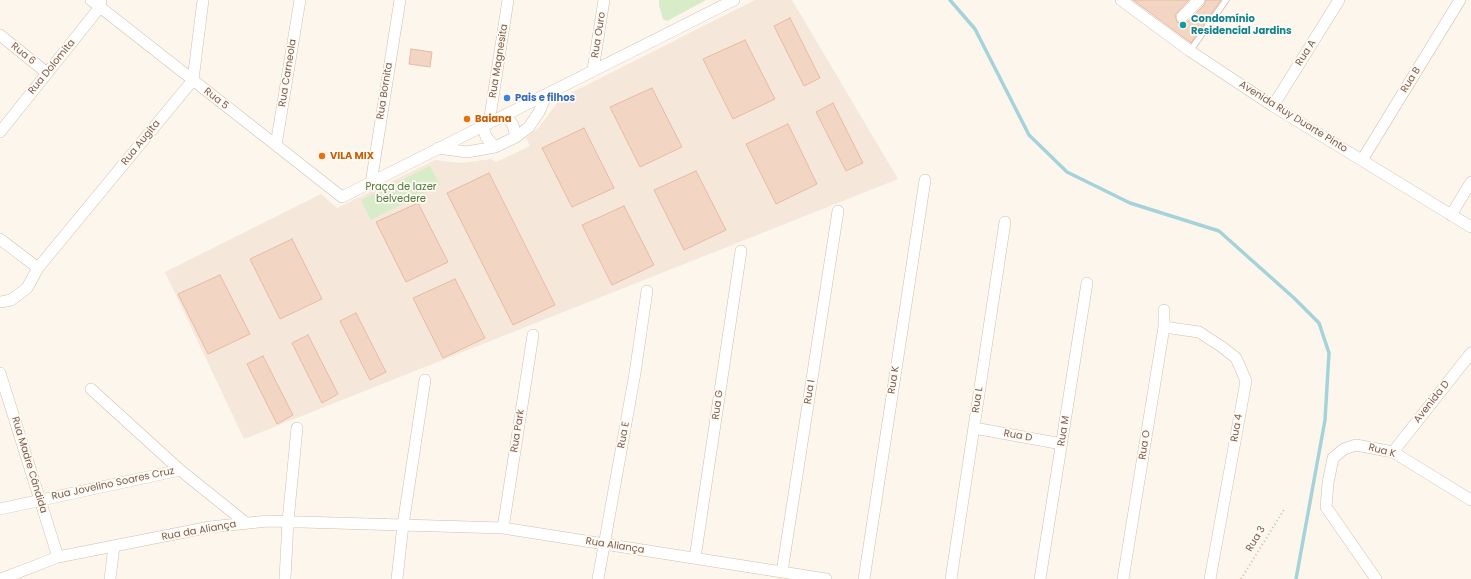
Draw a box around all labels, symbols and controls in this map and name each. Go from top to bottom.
street label: Rua Ouro [589,11,609,59]
place label: Condomínio Residencial Jardins [1191,13,1292,36]
marker: Condomínio Residencial Jardins [1178,20,1188,30]
street label: Rua Magnesita [487,23,511,99]
street label: Rua Dolomita [26,37,78,97]
street label: Rua Carneola [277,38,299,108]
street label: Rua A [1293,38,1319,68]
street label: Rua 6 [8,40,38,68]
street label: Rua Bornita [375,62,395,120]
street label: Rua B [1398,65,1424,95]
street label: Avenida Ruy Duarte Pinto [1237,79,1349,155]
street label: Rua 5 [201,86,231,112]
place label: Pais e filhos [515,92,575,104]
marker: Pais e filhos [502,93,512,103]
place label: Baiana [475,113,512,125]
marker: Baiana [462,114,472,124]
street label: Rua Augita [119,118,163,168]
place label: VILA MIX [330,150,374,162]
marker: VILA MIX [317,151,327,161]
park label: Praça de lazer belvedere [365,181,437,204]
street label: Rua K [886,365,902,395]
street label: Avenida D [1412,378,1452,426]
street label: Rua I [802,379,818,405]
street label: Rua L [970,386,986,414]
street label: Rua G [710,389,726,421]
street label: Rua Park [509,409,527,453]
street label: Rua 4 [1229,413,1245,443]
street label: Rua Madre Cândida [9,415,49,515]
street label: Rua M [1056,415,1072,447]
street label: Rua E [616,421,632,449]
street label: Rua D [1003,428,1033,444]
street label: Rua O [1137,429,1153,461]
street label: Rua K [1367,442,1397,460]
street label: Rua Jovelino Soares Cruz [51,465,175,503]
street label: Rua da Aliança [161,519,237,543]
street label: Rua 3 [1244,524,1268,554]
street label: Rua Aliança [585,535,645,557]

